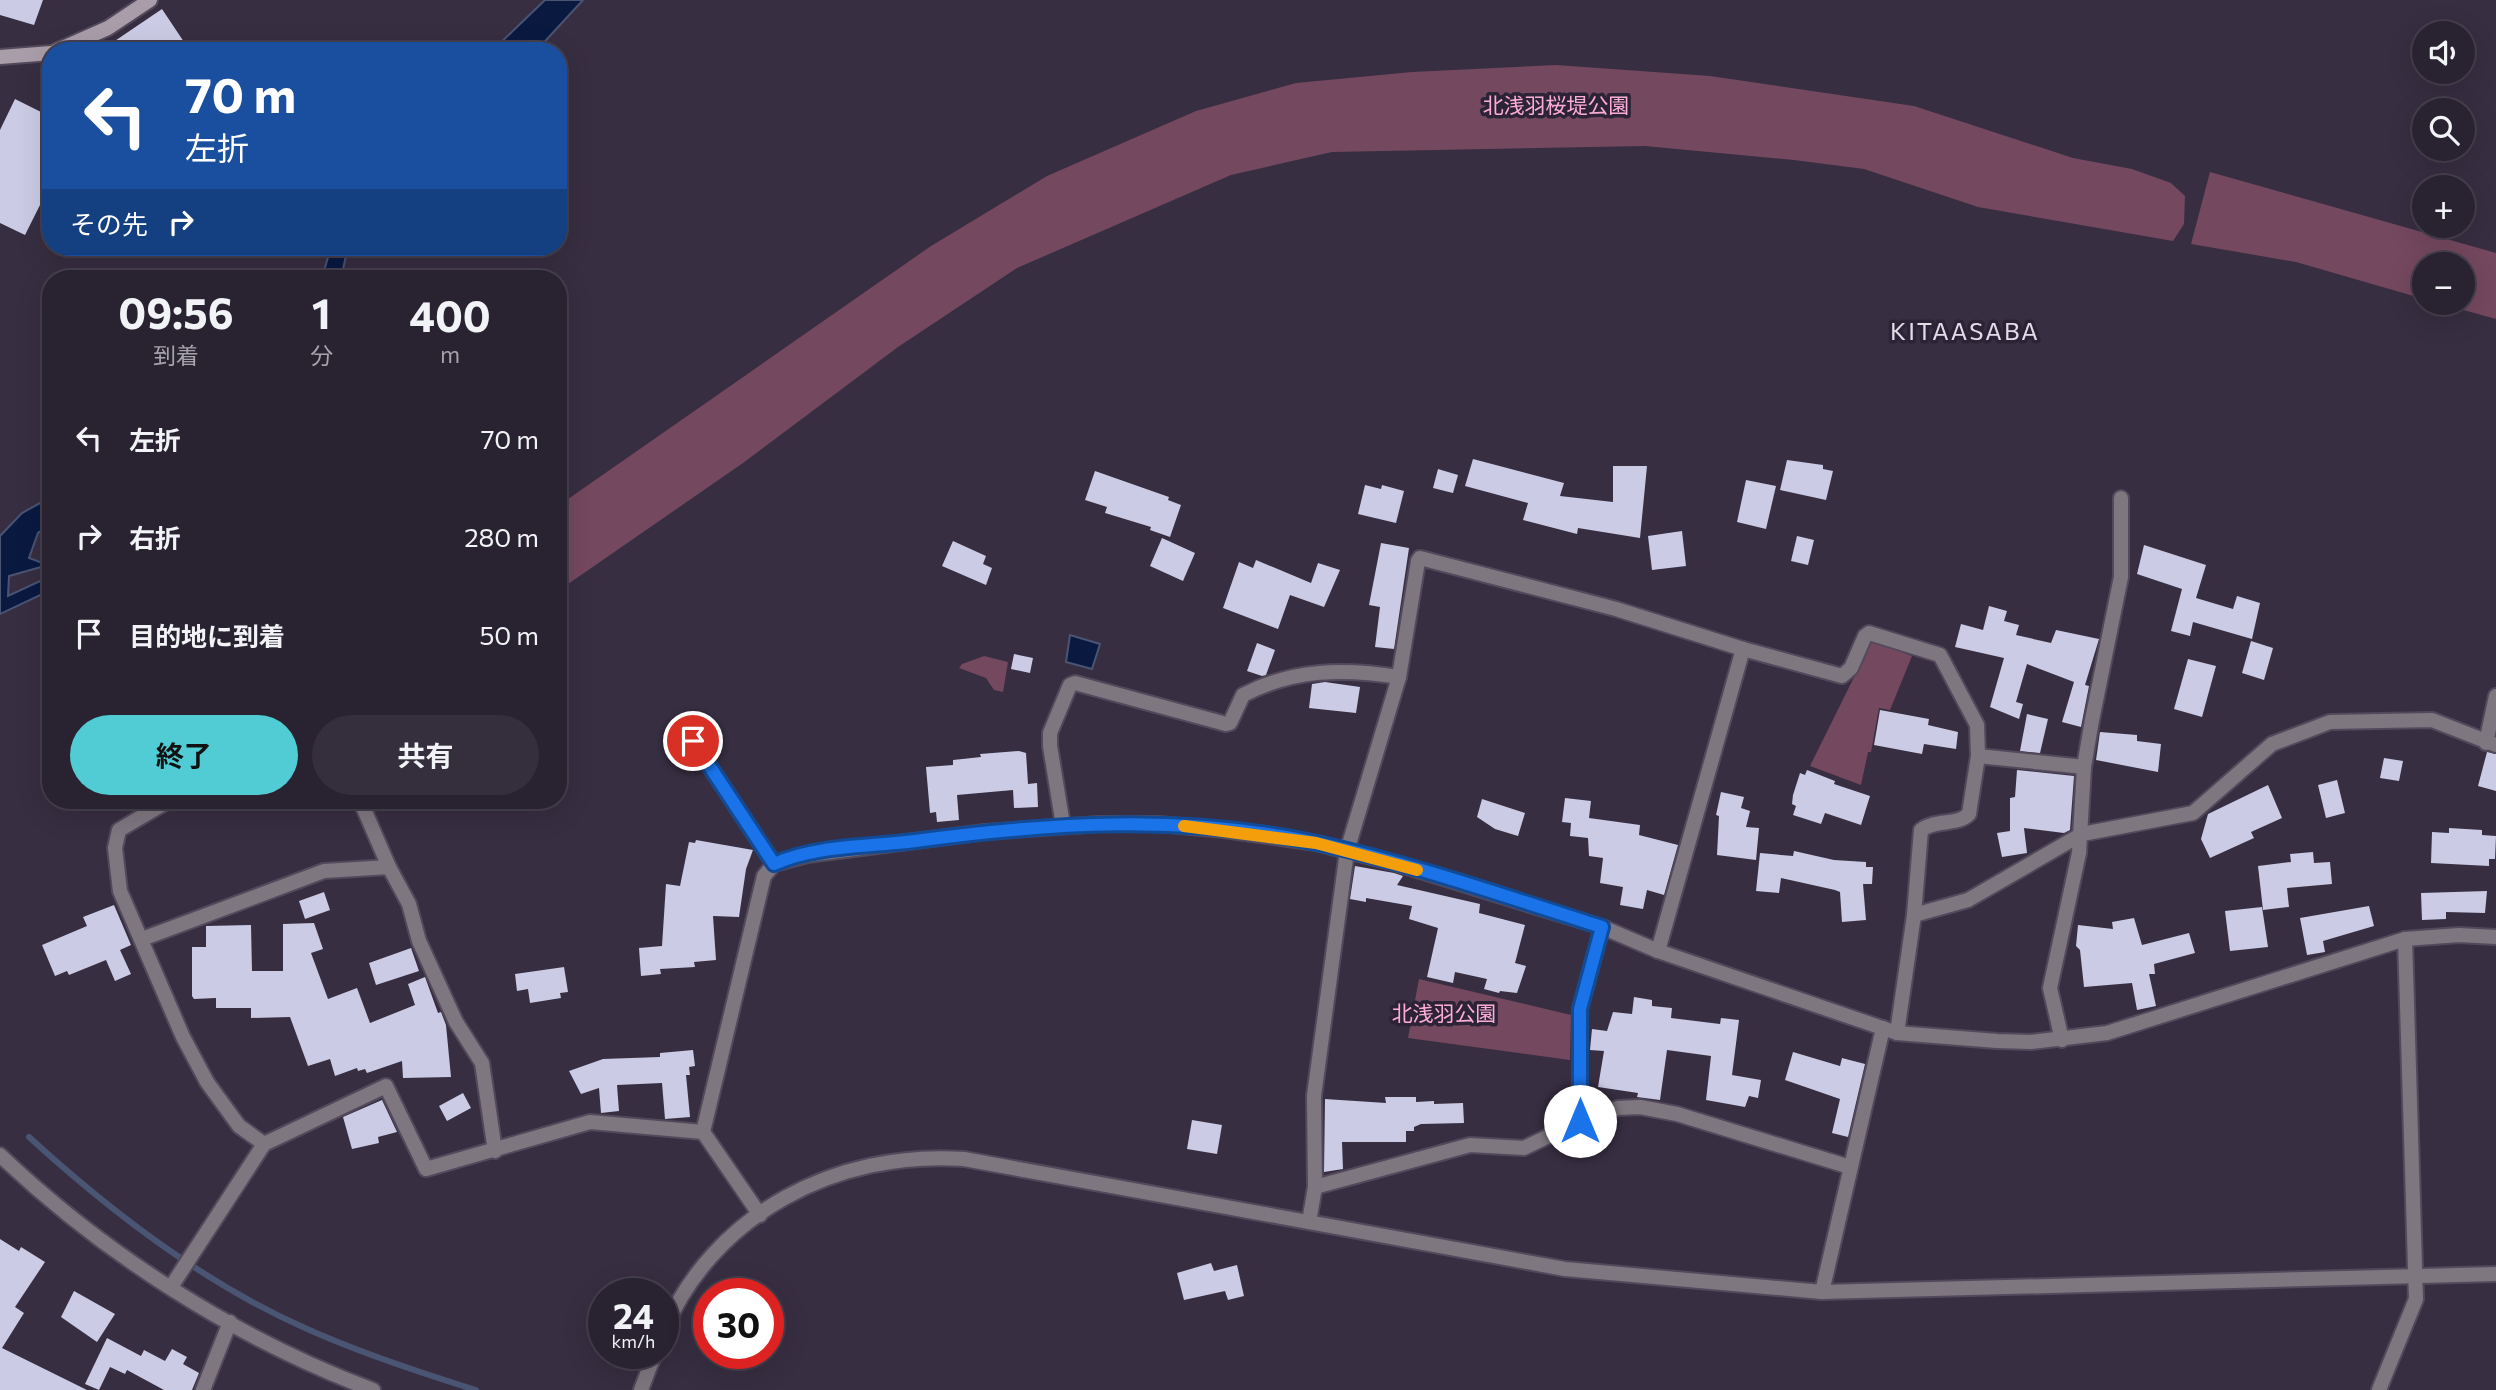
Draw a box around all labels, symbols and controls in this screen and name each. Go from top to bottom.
map controls [2412,21,2475,315]
button: sound [2412,21,2475,84]
text: 70 m [185,63,296,123]
icon: left [70,70,161,161]
park label: 北浅羽桜堤公園 [1483,92,1630,117]
button: search [2412,98,2475,161]
text: 左折 [185,127,249,167]
button: + [2412,175,2475,238]
icon: right [162,203,200,241]
text: その先 [70,208,148,239]
button: − [2412,252,2475,315]
text: 09:56 [118,286,234,338]
text: 1 [312,286,331,338]
text: 400 [409,289,491,341]
district label: KITAASABA [1890,316,2040,345]
text: m [440,340,460,368]
text: 到着 [153,341,199,369]
text: 分 [310,341,333,369]
icon: left [70,419,108,457]
text: 70 m [481,423,539,454]
text: 左折 [129,424,181,455]
icon: right [70,517,108,555]
text: 280 m [464,521,539,552]
text: 右折 [129,522,181,553]
icon: arrive [70,615,108,653]
text: 50 m [479,619,539,650]
text: 目的地に到着 [129,620,285,651]
pin [663,711,723,771]
button: 終了 [70,715,298,795]
button: 共有 [312,715,539,795]
icon: arrive [674,722,712,760]
park label: 北浅羽公園 [1392,1000,1497,1025]
position arrow [1543,1084,1617,1158]
speed limit sign: 30 [693,1278,784,1369]
text: 24 [613,1293,654,1336]
text: km/h [612,1330,655,1352]

